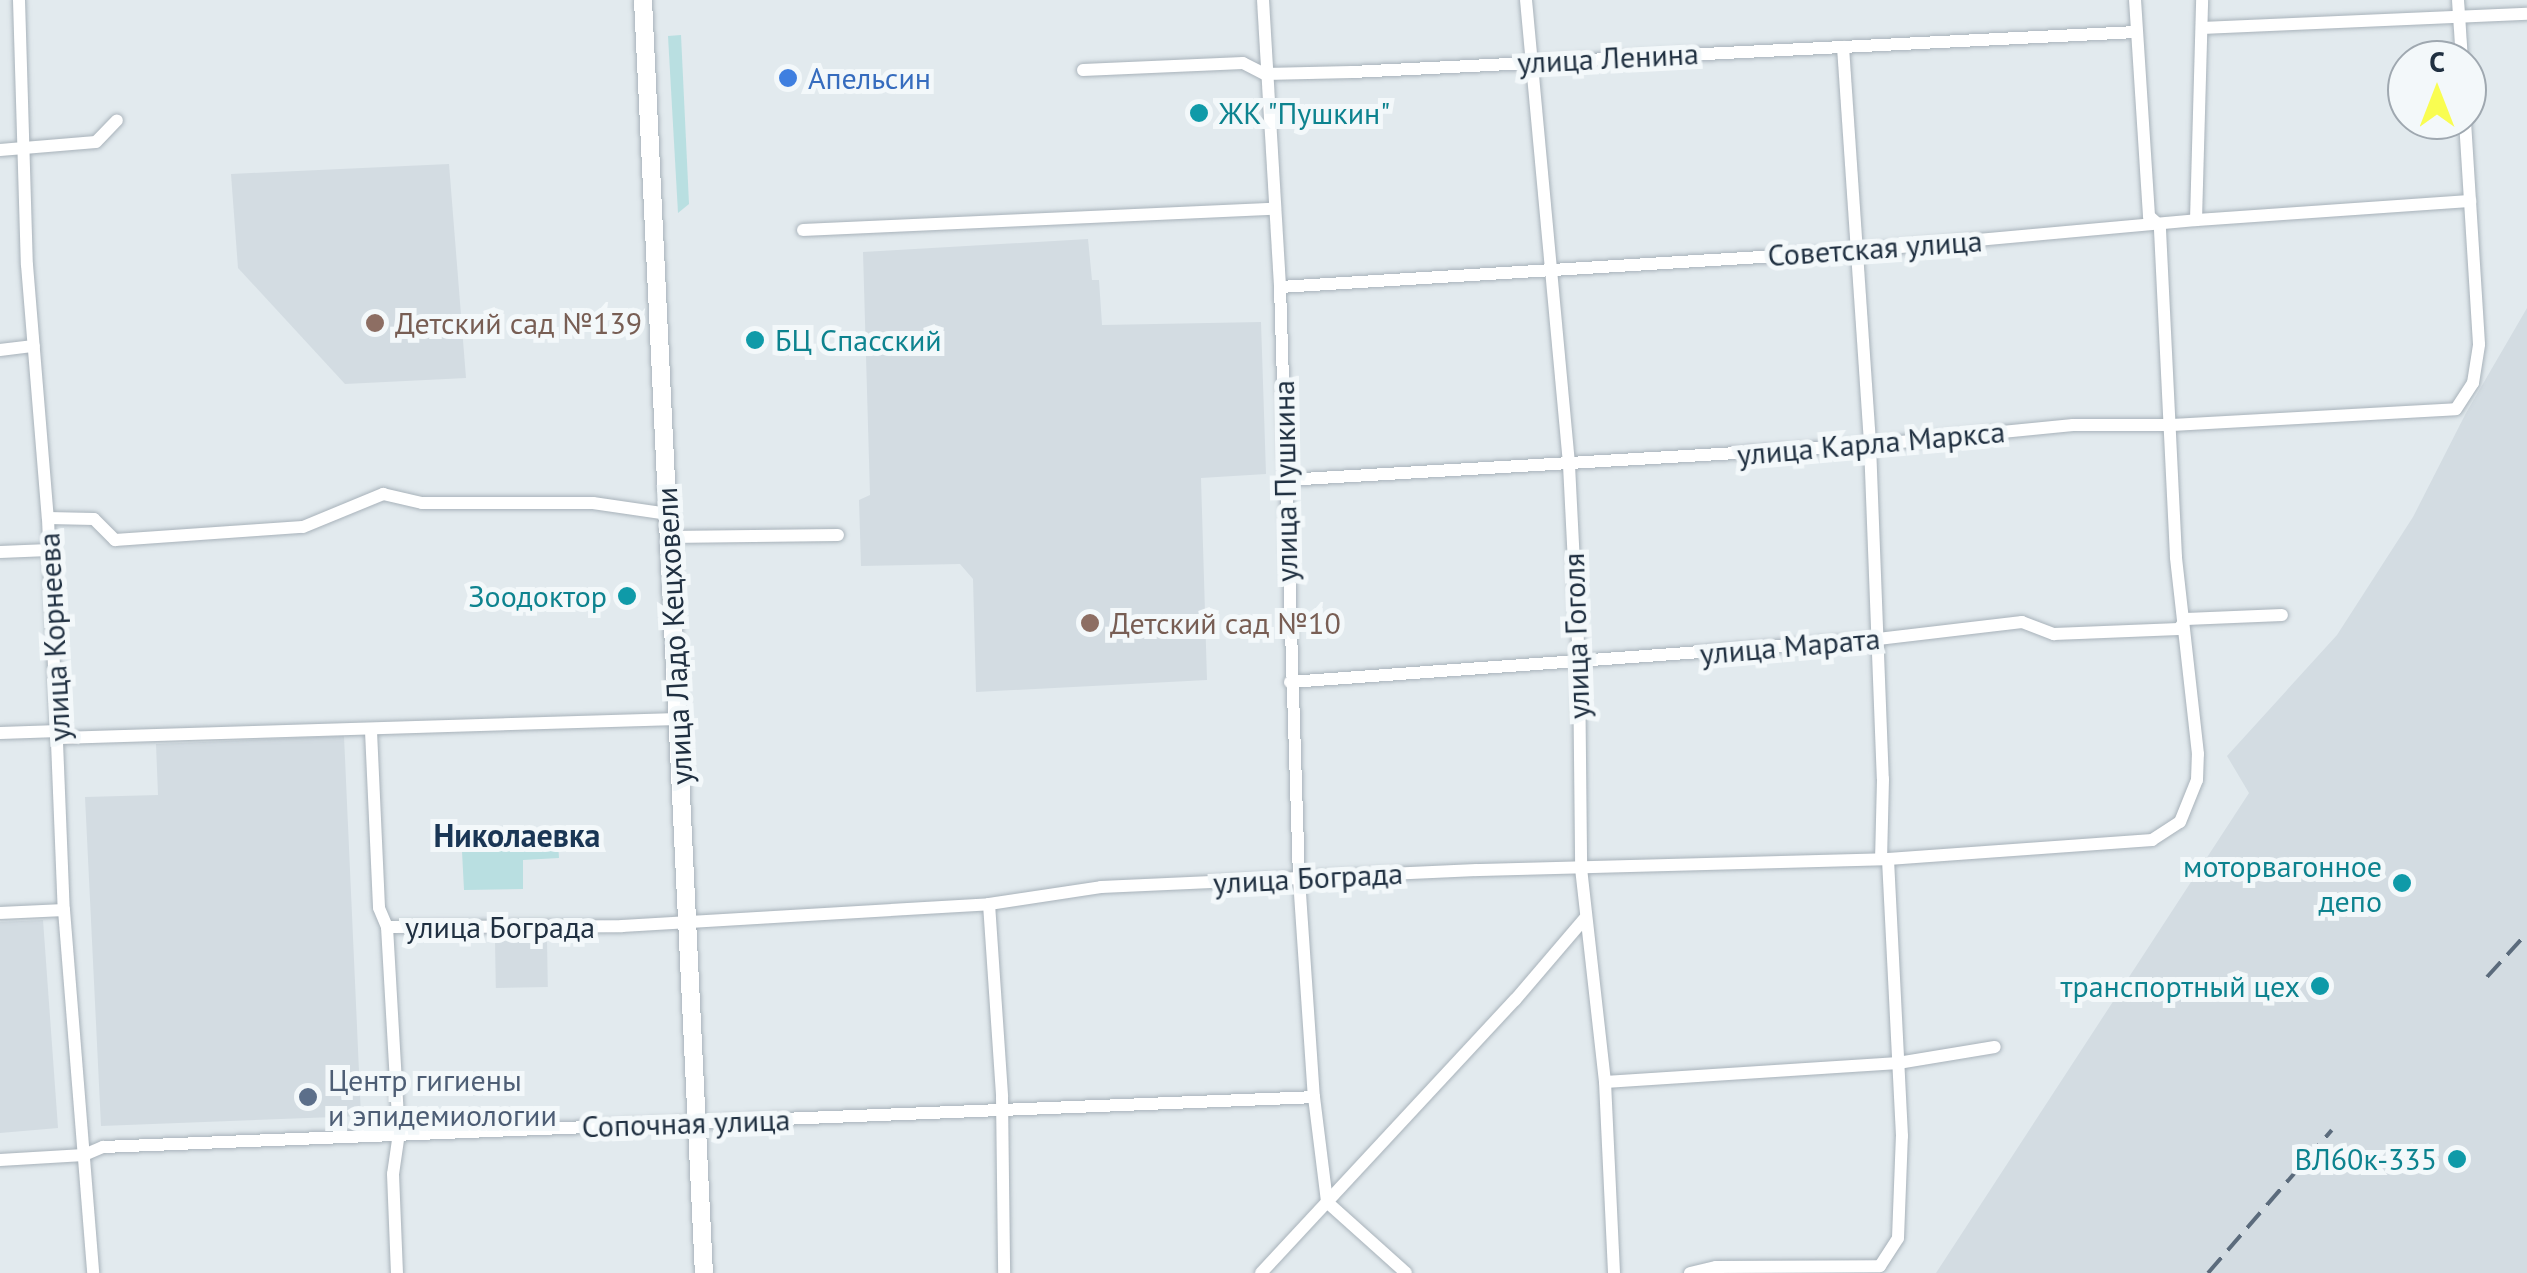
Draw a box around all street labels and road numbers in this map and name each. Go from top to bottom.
street label: улица Ленина [1516,35,1700,81]
street label: Советская улица [1766,223,1984,273]
street label: улица Пушкина [1265,380,1305,582]
street label: улица Карла Маркса [1736,413,2006,473]
street label: улица Ладо Кецховели [648,486,700,786]
street label: улица Корнеева [31,532,77,742]
street label: улица Гоголя [1555,552,1597,720]
street label: улица Марата [1698,620,1882,672]
street label: улица Бограда [1212,855,1404,901]
street label: улица Бограда [405,909,595,945]
street label: Сопочная улица [581,1101,791,1145]

